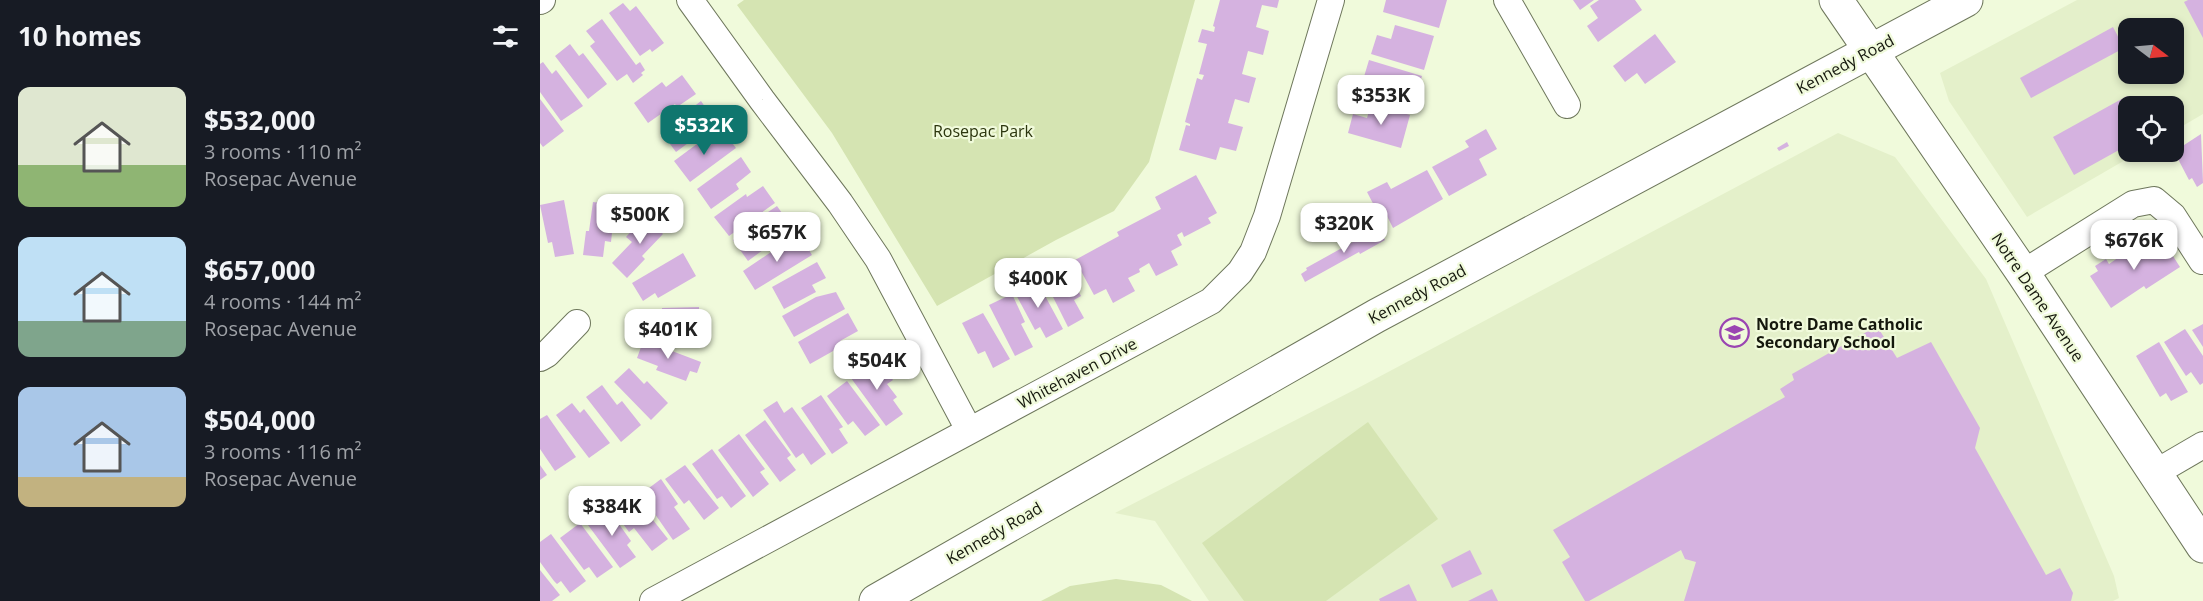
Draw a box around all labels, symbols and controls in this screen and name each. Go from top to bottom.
text: 10 homes [18,18,142,54]
north arrow [2118,18,2184,84]
map controls [2118,18,2184,162]
icon: filters [489,20,522,53]
street label: Kennedy Road [1792,29,1898,99]
pin: $353K [1339,75,1423,126]
text: $353K [1351,81,1411,108]
button: locate [2118,96,2184,162]
text: $532,000 [204,102,315,138]
pin: $532K [662,105,746,156]
icon: home [66,111,138,183]
text: $532K [674,111,734,138]
park label: Rosepac Park [933,120,1034,142]
text: 3 rooms · 110 m² [204,138,362,165]
text: Rosepac Avenue [204,165,357,192]
pin: $500K [598,194,682,245]
text: $500K [610,200,670,227]
pin: $320K [1302,203,1386,254]
text: $320K [1314,209,1374,236]
pin: $657K [735,212,819,263]
text: $657K [747,218,807,245]
pin: $676K [2092,220,2176,271]
text: $676K [2104,226,2164,253]
street label: Notre Dame Avenue [1987,228,2089,366]
text: $657,000 [204,252,315,288]
pin: $400K [996,258,1080,309]
street label: Kennedy Road [1364,259,1470,329]
icon: home [66,261,138,333]
text: $400K [1008,264,1068,291]
text: 4 rooms · 144 m² [204,288,362,315]
pin: $401K [626,309,710,360]
place label: Notre Dame Catholic Secondary School [1756,313,1923,353]
text: Rosepac Avenue [204,315,357,342]
text: $401K [638,315,698,342]
school or university icon: Notre Dame Catholic Secondary School [1719,317,1751,349]
street label: Whitehaven Drive [1014,332,1141,414]
pin: $504K [835,340,919,391]
text: $504K [847,346,907,373]
text: $504,000 [204,402,315,438]
icon: home [66,411,138,483]
text: 3 rooms · 116 m² [204,438,362,465]
text: Rosepac Avenue [204,465,357,492]
pin: $384K [570,486,654,537]
text: $384K [582,492,642,519]
street label: Kennedy Road [942,497,1046,569]

